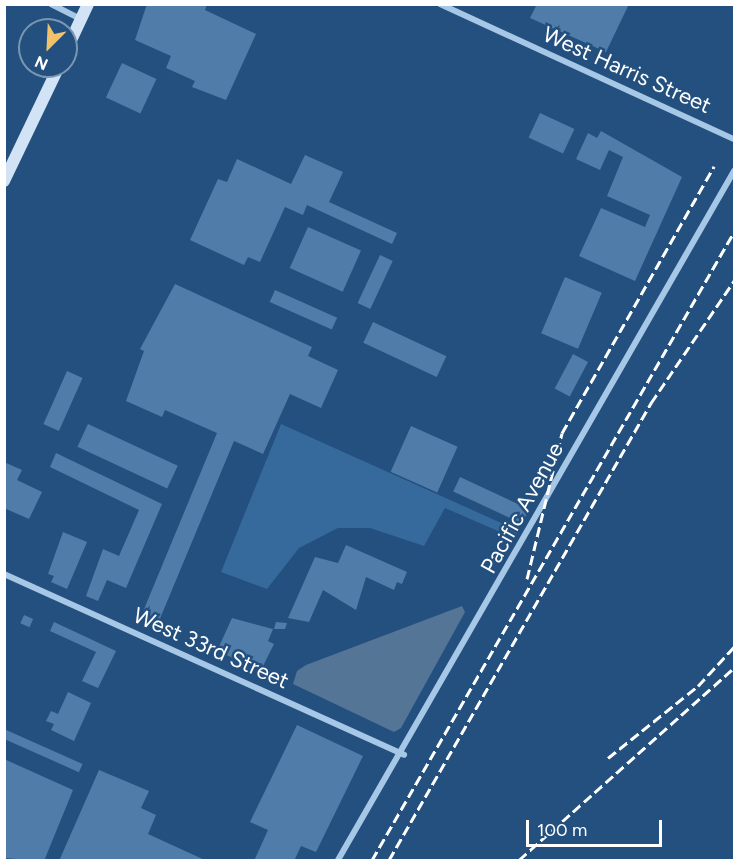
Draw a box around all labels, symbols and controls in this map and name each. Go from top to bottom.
north arrow [18,18,78,78]
street label: West Harris Street [539,21,715,119]
text: N [32,52,51,74]
street label: Pacific Avenue [475,438,569,578]
street label: West 33rd Street [129,602,293,694]
scale bar [529,808,666,846]
text: 100 m [537,819,587,841]

